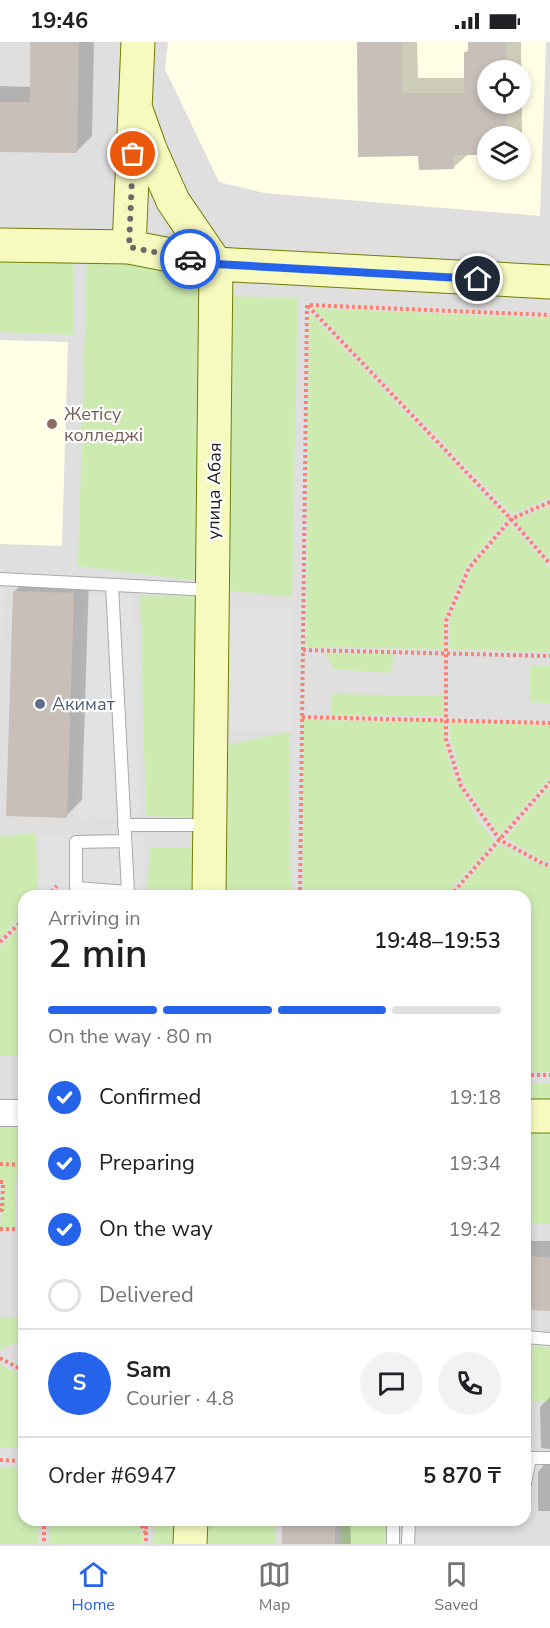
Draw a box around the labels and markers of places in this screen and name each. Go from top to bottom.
pin [107,128,158,179]
pin [452,253,503,304]
place label: Жетісу колледжі [64,402,143,447]
marker: Жетісу колледжі [45,417,59,431]
place label: Акимат [52,692,115,716]
marker: Акимат [33,697,47,711]

